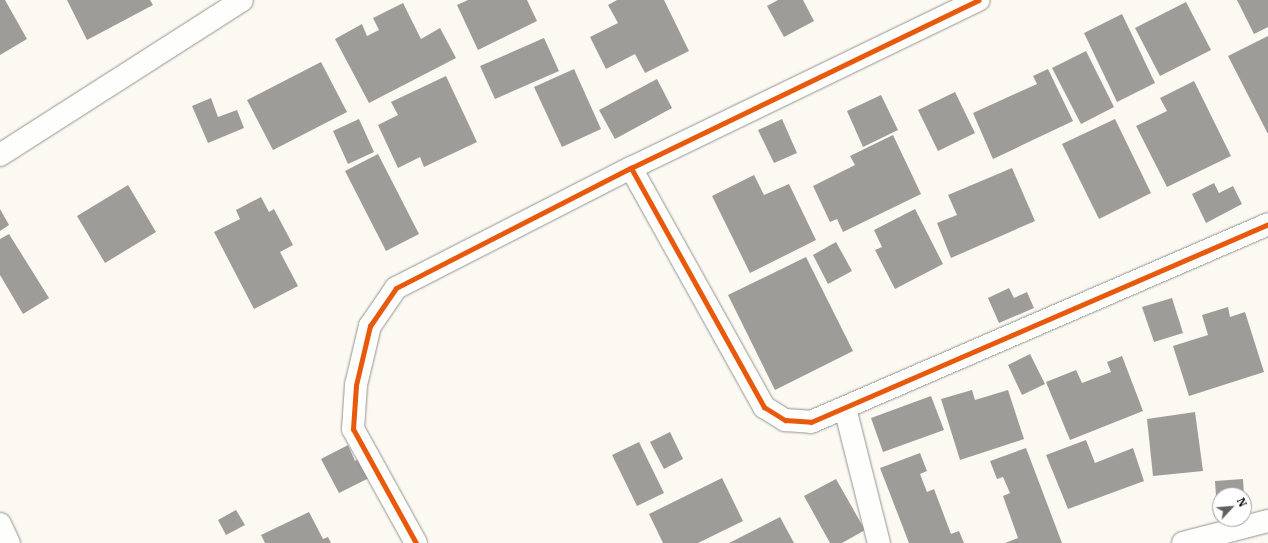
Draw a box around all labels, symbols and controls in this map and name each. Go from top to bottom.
north arrow [1212,487,1252,527]
text: N [1234,495,1250,509]

